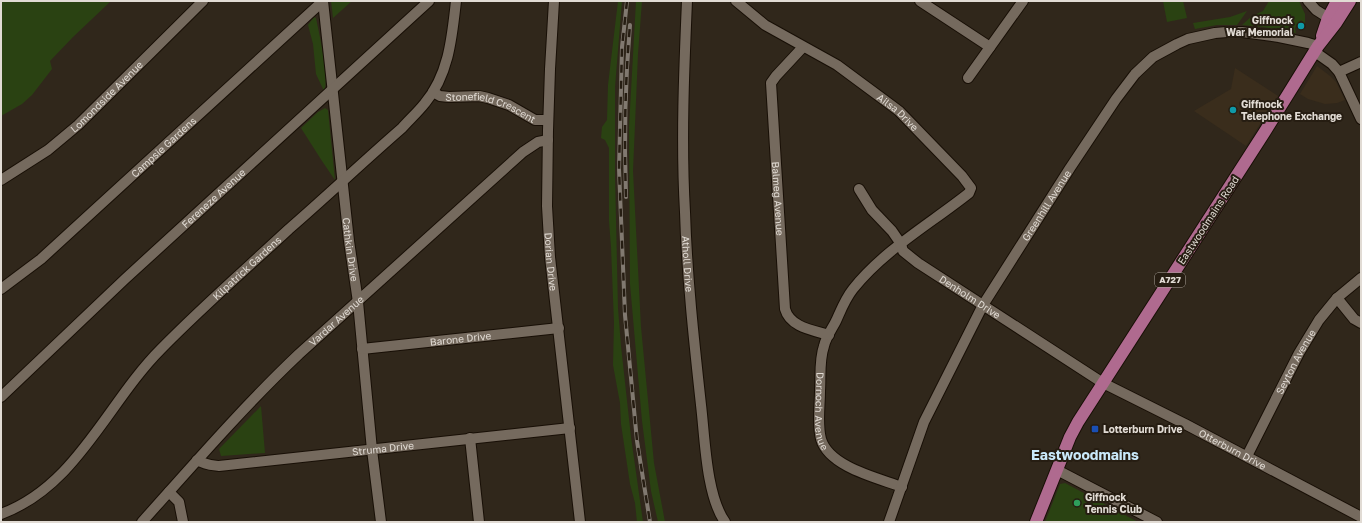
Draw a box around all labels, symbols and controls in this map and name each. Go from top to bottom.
place label: Giffnock War Memorial [1226,14,1294,38]
marker: Giffnock War Memorial [1296,21,1306,31]
street label: Lomondside Avenue [68,58,145,135]
street label: Stonefield Crescent [445,90,538,125]
street label: Ailsa Drive [875,91,921,133]
place label: Giffnock Telephone Exchange [1241,98,1342,122]
marker: Giffnock Telephone Exchange [1228,105,1238,115]
street label: Campsie Gardens [129,114,198,180]
street label: Balmeg Avenue [770,161,786,236]
street label: Fereneze Avenue [179,166,248,230]
street label: Greenhill Avenue [1019,167,1073,243]
street label: Eastwoodmains Road [1175,174,1241,266]
street label: Cathkin Drive [340,217,361,282]
street label: Dorian Drive [543,232,560,292]
street label: Kilpatrick Gardens [210,233,283,302]
street label: Atholl Drive [680,236,696,293]
street label: Denholm Drive [937,273,1003,321]
road number: A727 [1155,273,1185,287]
street label: Vardar Avenue [306,293,366,348]
street label: Seyton Avenue [1273,327,1318,396]
street label: Barone Drive [429,329,492,348]
street label: Dornoch Avenue [813,372,831,453]
place label: Lotterburn Drive [1103,423,1183,435]
marker: Lotterburn Drive [1090,424,1100,434]
street label: Otterburn Drive [1197,426,1269,472]
street label: Struma Drive [352,439,415,458]
district label: Eastwoodmains [1031,446,1139,463]
place label: Giffnock Tennis Club [1085,491,1142,515]
marker: Giffnock Tennis Club [1072,498,1082,508]

